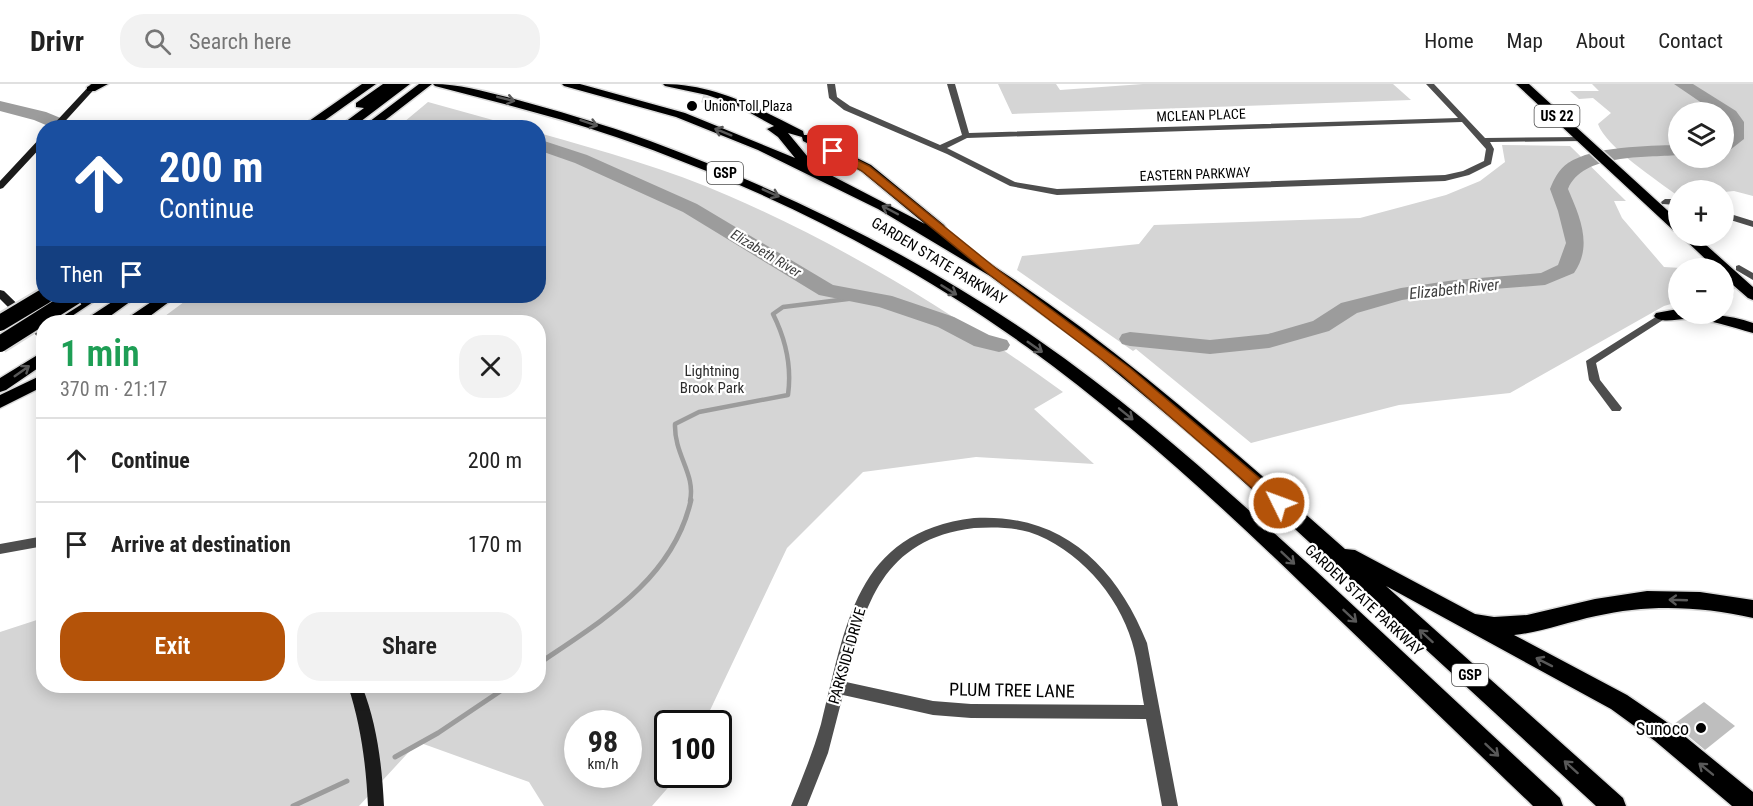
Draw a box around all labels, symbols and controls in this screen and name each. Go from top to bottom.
search box [120,14,540,68]
text: Drivr [30,25,84,58]
icon: search [141,25,174,58]
text: Search here [189,29,291,54]
text: Home [1424,29,1474,53]
text: Map [1507,29,1543,53]
text: About [1576,29,1625,53]
text: Contact [1658,29,1723,53]
one-way arrow [497,94,516,106]
place label: Union Toll Plaza [704,98,792,114]
marker: Union Toll Plaza [685,99,699,113]
map controls [1668,102,1734,324]
button: layers [1668,102,1734,168]
street label: MCLEAN PLACE [1156,105,1246,125]
road number: US 22 [1534,105,1580,127]
one-way arrow [579,118,598,129]
pin [807,125,858,176]
one-way arrow [714,126,733,137]
icon: arrive [816,134,849,167]
text: 200 m [159,143,264,192]
icon: ahead [60,144,138,222]
road number: GSP [707,162,743,184]
street label: EASTERN PARKWAY [1139,164,1251,184]
button: + [1668,180,1734,246]
one-way arrow [761,188,779,199]
text: Continue [159,193,254,225]
one-way arrow [881,204,899,216]
street label: GARDEN STATE PARKWAY [868,213,1010,309]
water label: Elizabeth River [728,226,805,281]
icon: arrive [115,258,148,291]
button: − [1668,258,1734,324]
text: Then [60,262,103,287]
water label: Elizabeth River [1408,275,1501,303]
one-way arrow [940,284,957,296]
text: 1 min [60,333,140,375]
button: close [459,335,522,398]
one-way arrow [1027,341,1043,353]
park label: Lightning Brook Park [680,362,745,397]
one-way arrow [13,365,29,377]
text: 370 m · 21:17 [60,377,167,401]
one-way arrow [1118,408,1134,421]
icon: ahead [60,444,93,477]
text: Continue [111,448,190,473]
text: 200 m [468,448,522,473]
position arrow [1247,471,1311,535]
icon: arrive [60,528,93,561]
text: Arrive at destination [111,532,291,557]
text: 170 m [468,532,522,557]
street label: GARDEN STATE PARKWAY [1301,541,1427,659]
one-way arrow [1280,550,1295,564]
one-way arrow [1669,594,1689,605]
street label: PARKSIDE DRIVE [825,606,869,706]
one-way arrow [1343,609,1358,624]
button: Exit [60,612,285,681]
button: Share [297,612,522,681]
one-way arrow [1419,629,1434,643]
one-way arrow [1536,656,1553,668]
road number: GSP [1452,664,1488,686]
street label: PLUM TREE LANE [949,678,1075,702]
speed limit sign: 100 [654,710,732,788]
place label: Sunoco [1636,718,1689,739]
marker: Sunoco [1694,721,1708,735]
text: 98 [588,724,618,759]
one-way arrow [1485,743,1500,757]
text: km/h [588,755,618,773]
one-way arrow [1564,760,1579,774]
one-way arrow [1698,762,1714,775]

